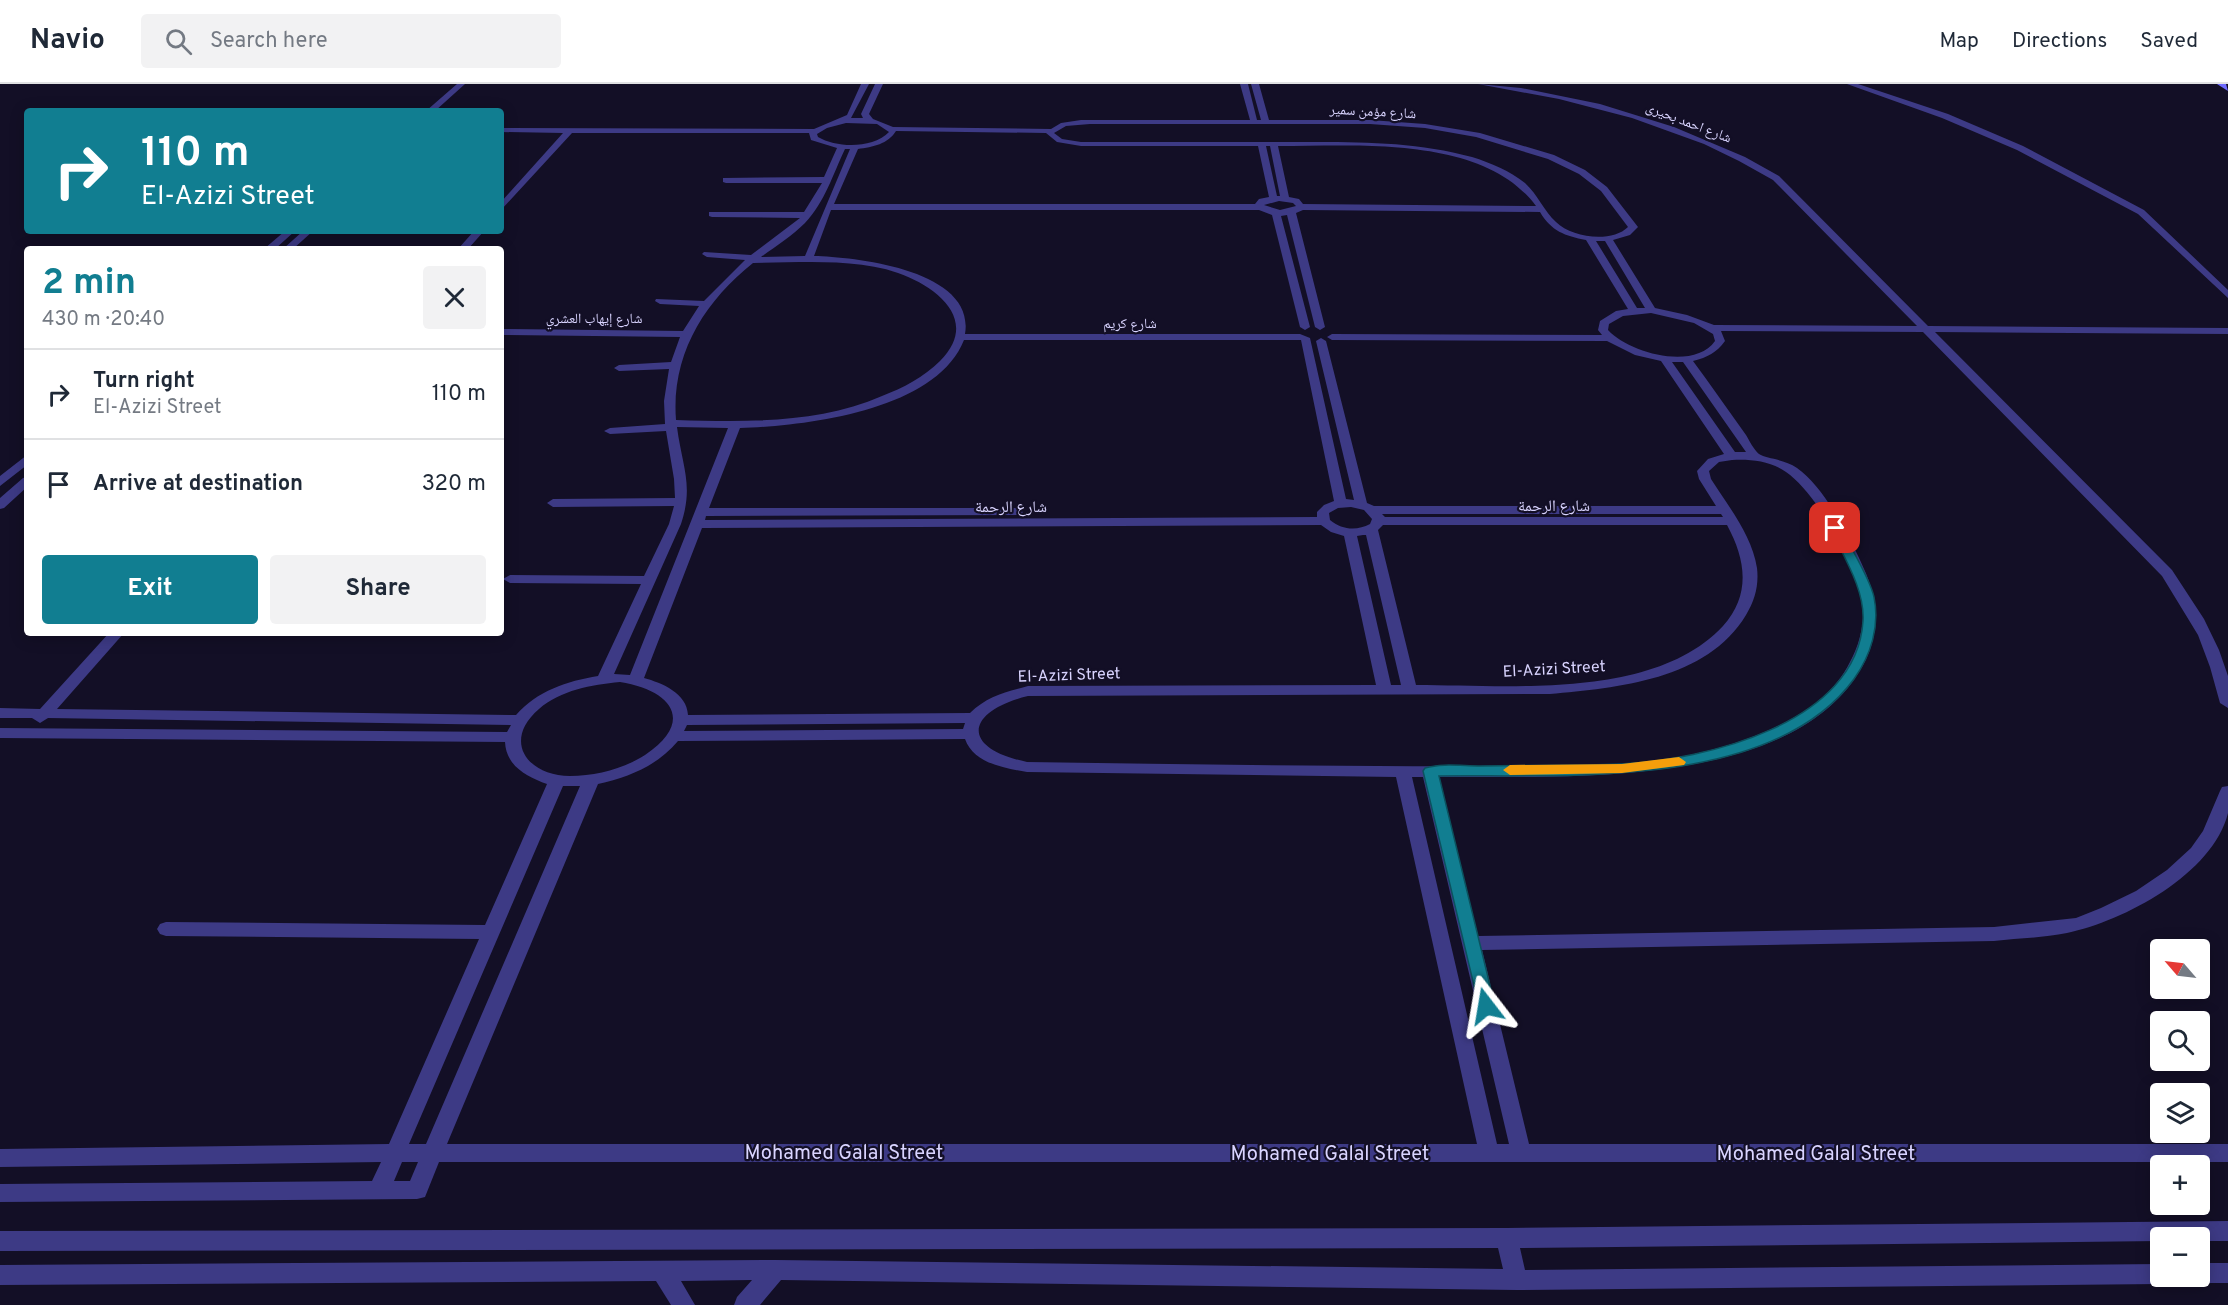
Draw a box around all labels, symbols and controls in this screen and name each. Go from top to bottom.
search box [141,14,561,68]
text: Navio [30,23,105,59]
icon: search [162,25,195,58]
text: Search here [210,28,327,55]
text: Map [1939,28,1979,55]
text: Directions [2012,28,2107,55]
text: Saved [2140,28,2198,55]
street label: شارع احمد بحيرى [1643,99,1734,148]
street label: شارع مؤمن سمير [1328,102,1417,123]
text: 110 m [141,128,250,181]
icon: right [42,132,120,210]
text: El-Azizi Street [141,180,315,214]
text: 2 min [42,261,136,307]
button: close [423,266,486,329]
text: 430 m · 20:40 [42,307,165,333]
street label: شارع إيهاب العشري [546,311,642,330]
street label: شارع كريم [1103,316,1157,333]
text: Turn right [93,368,195,395]
icon: right [42,378,75,411]
text: 110 m [432,381,486,408]
text: El-Azizi Street [93,395,222,421]
icon: arrive [42,468,75,501]
text: Arrive at destination [93,471,303,498]
text: 320 m [422,471,486,498]
street label: شارع الرحمة [1518,497,1590,517]
street label: شارع الرحمة [975,498,1047,518]
pin [1809,502,1860,553]
icon: arrive [1818,511,1851,544]
button: Exit [42,555,258,624]
button: Share [270,555,486,624]
street label: El-Azizi Street [1502,657,1606,683]
street label: El-Azizi Street [1017,664,1121,688]
north arrow [2150,939,2210,999]
map controls [2150,939,2210,1287]
position arrow [1454,974,1518,1038]
button: search [2150,1011,2210,1071]
button: layers [2150,1083,2210,1143]
street label: Mohamed Galal Street [745,1141,943,1167]
street label: Mohamed Galal Street [1231,1142,1429,1168]
street label: Mohamed Galal Street [1717,1142,1915,1168]
button: + [2150,1155,2210,1215]
button: − [2150,1227,2210,1287]

